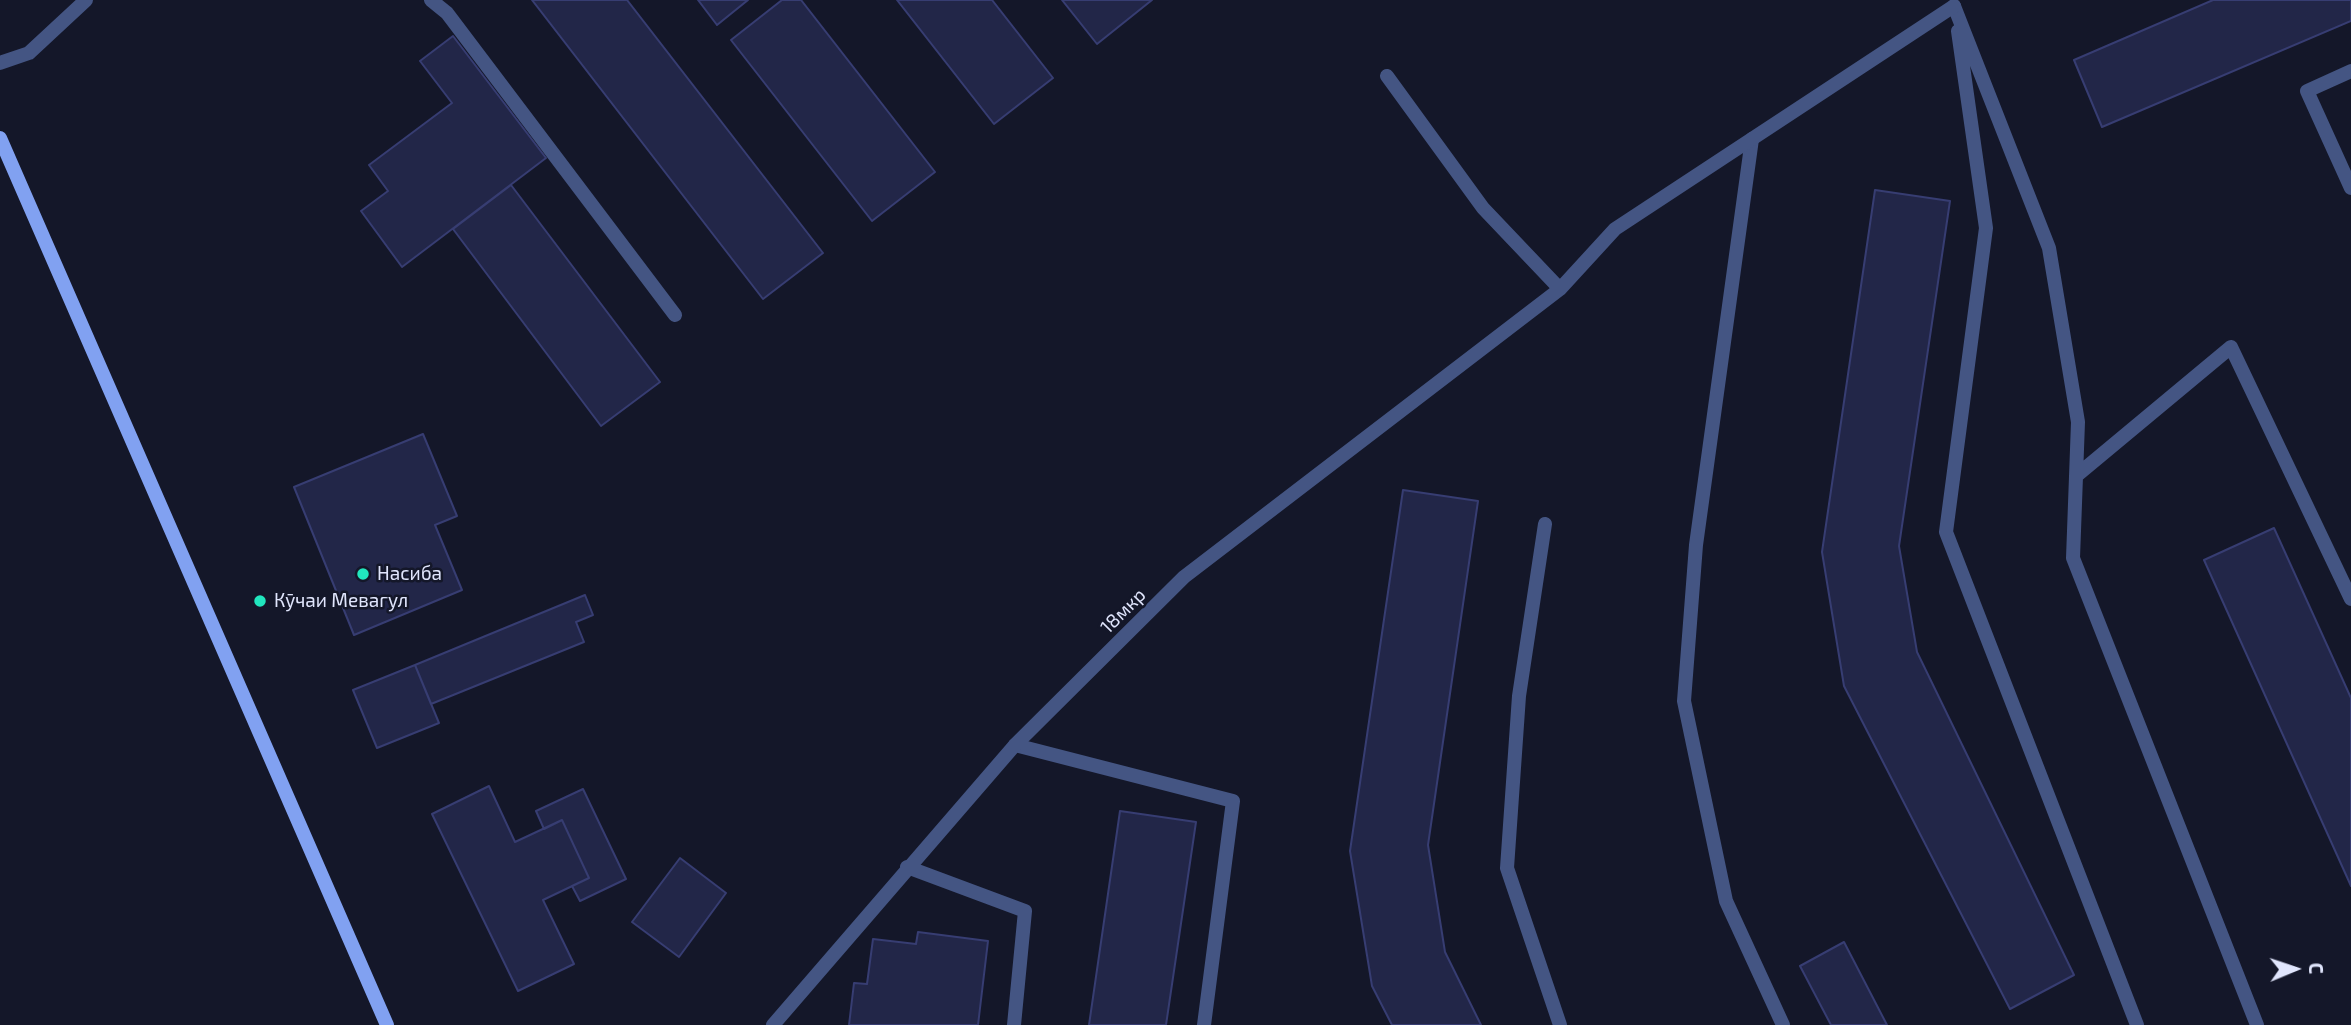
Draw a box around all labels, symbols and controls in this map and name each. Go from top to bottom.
place label: Насиба [377,563,442,585]
marker: Насиба [355,566,371,582]
street label: 18мкр [1096,584,1150,638]
place label: Кӯчаи Мевагул [274,590,408,612]
marker: Кӯчаи Мевагул [252,593,268,609]
north arrow [2260,934,2330,1004]
text: С [2305,962,2328,974]

